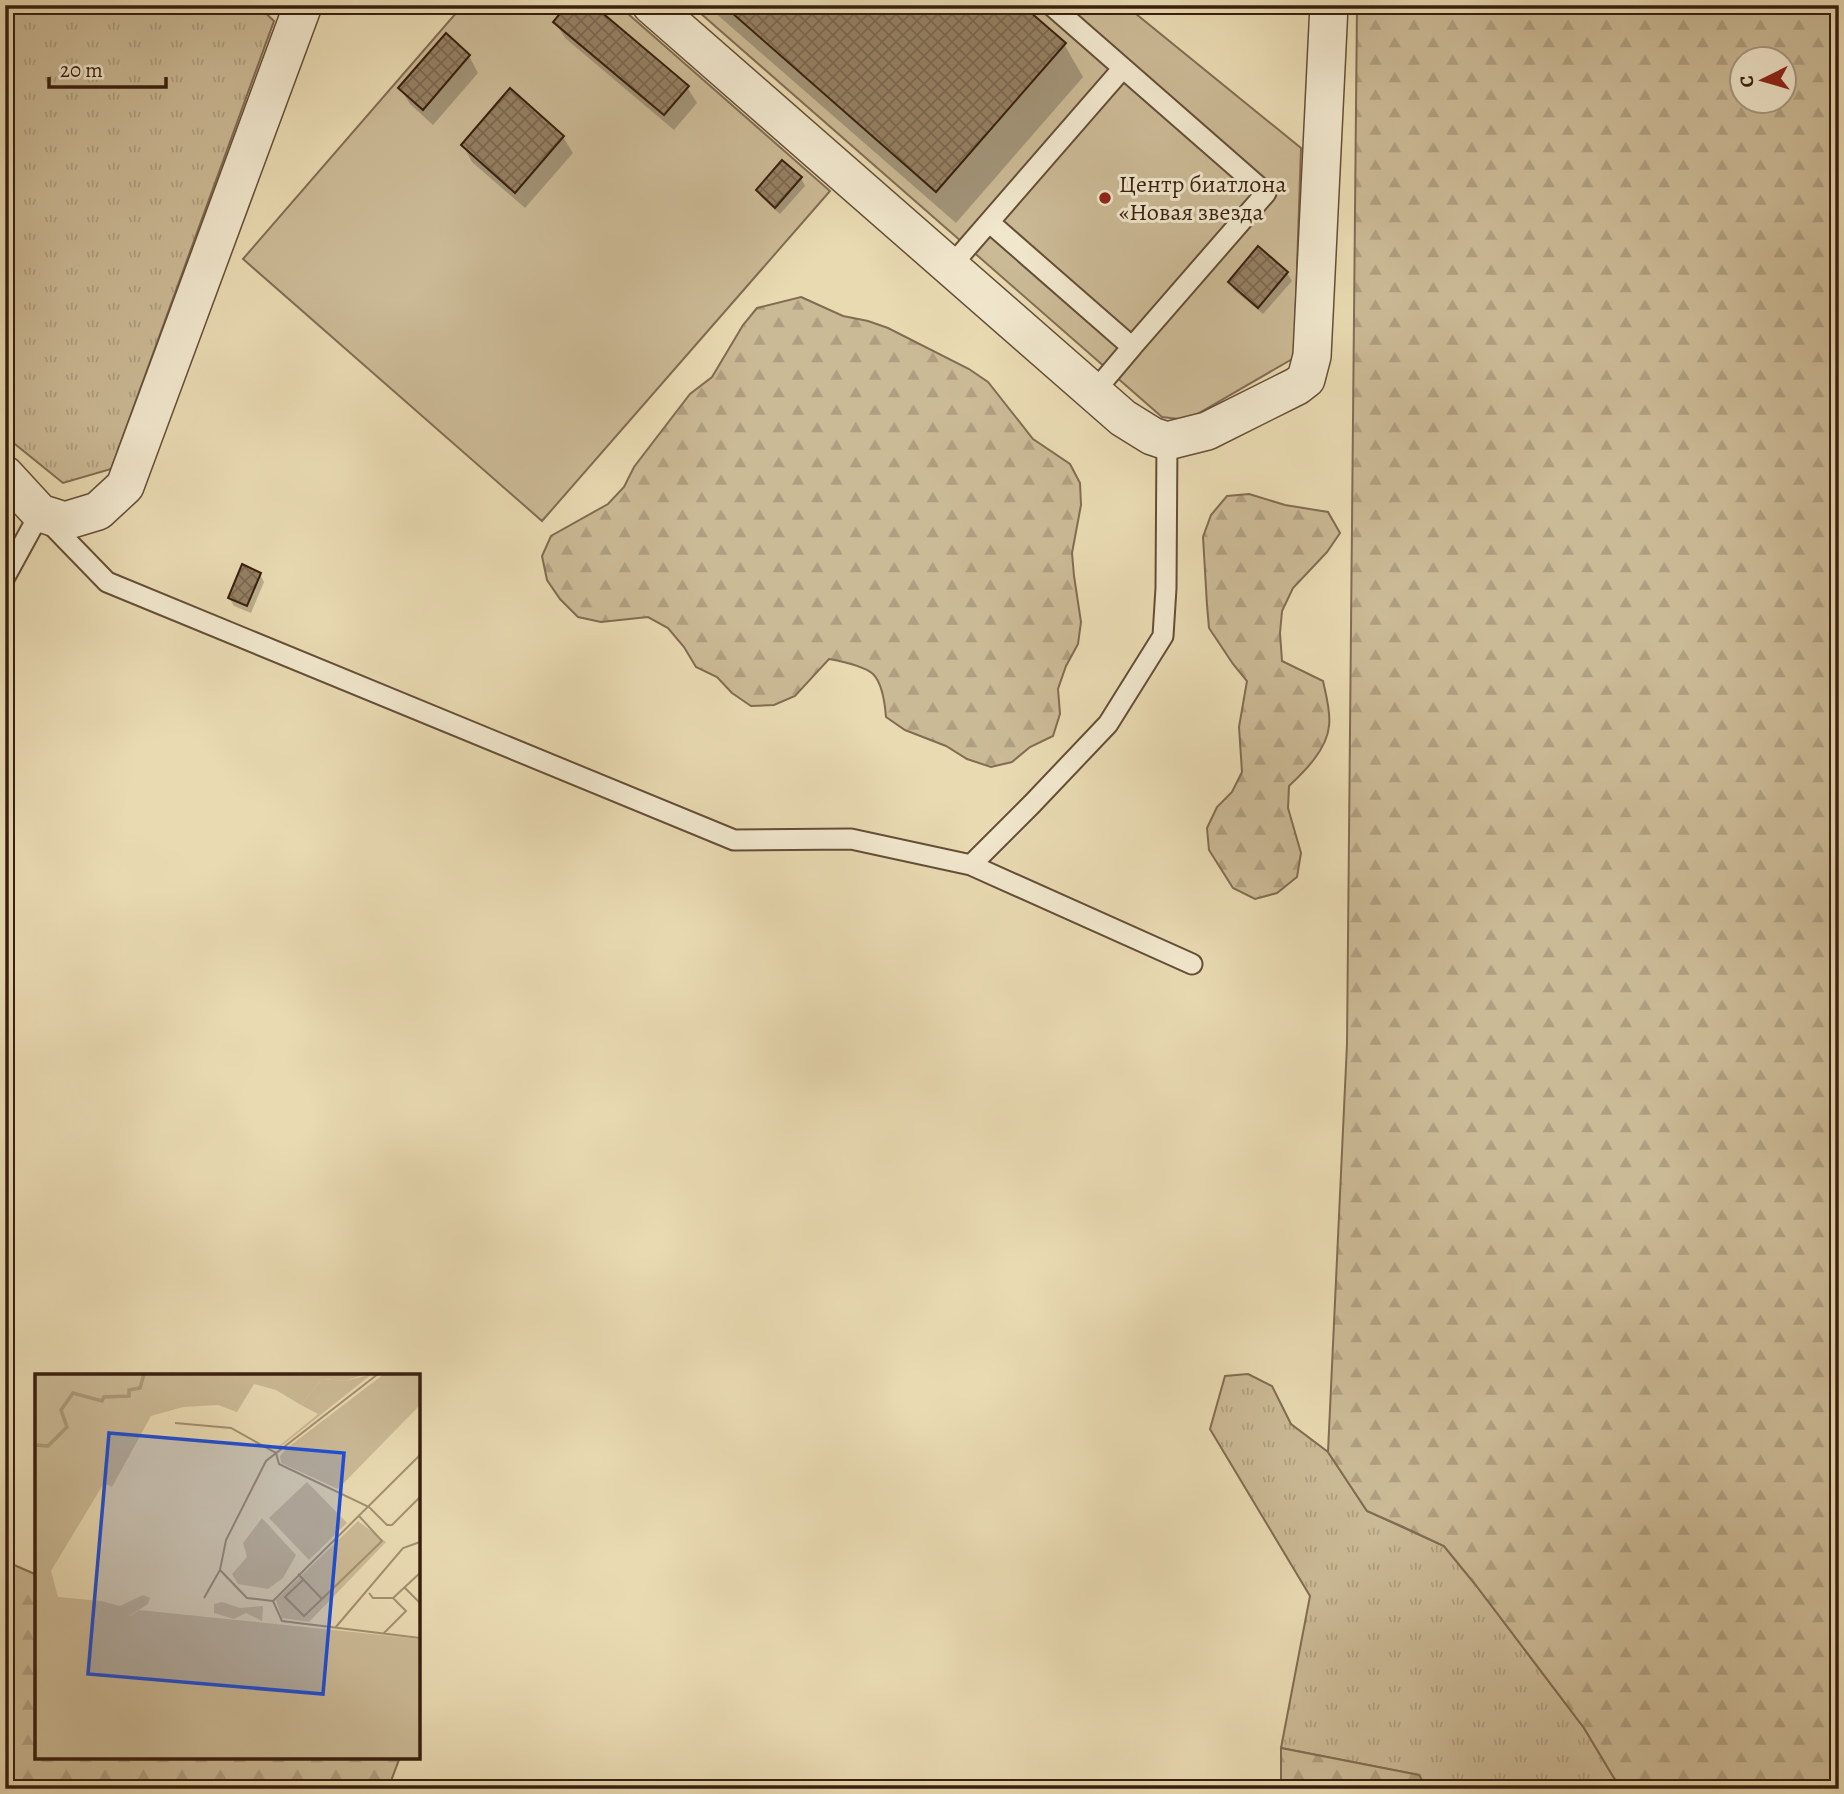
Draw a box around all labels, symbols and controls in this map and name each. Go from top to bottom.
scale bar [49,46,166,90]
north arrow [1728,46,1798,116]
text: 20 m [60,56,103,84]
text: С [1734,74,1761,88]
place label: Центр биатлона «Новая звезда [1119,168,1287,228]
marker: Центр биатлона «Новая звезда [1097,190,1113,206]
inset map [35,1374,420,1759]

